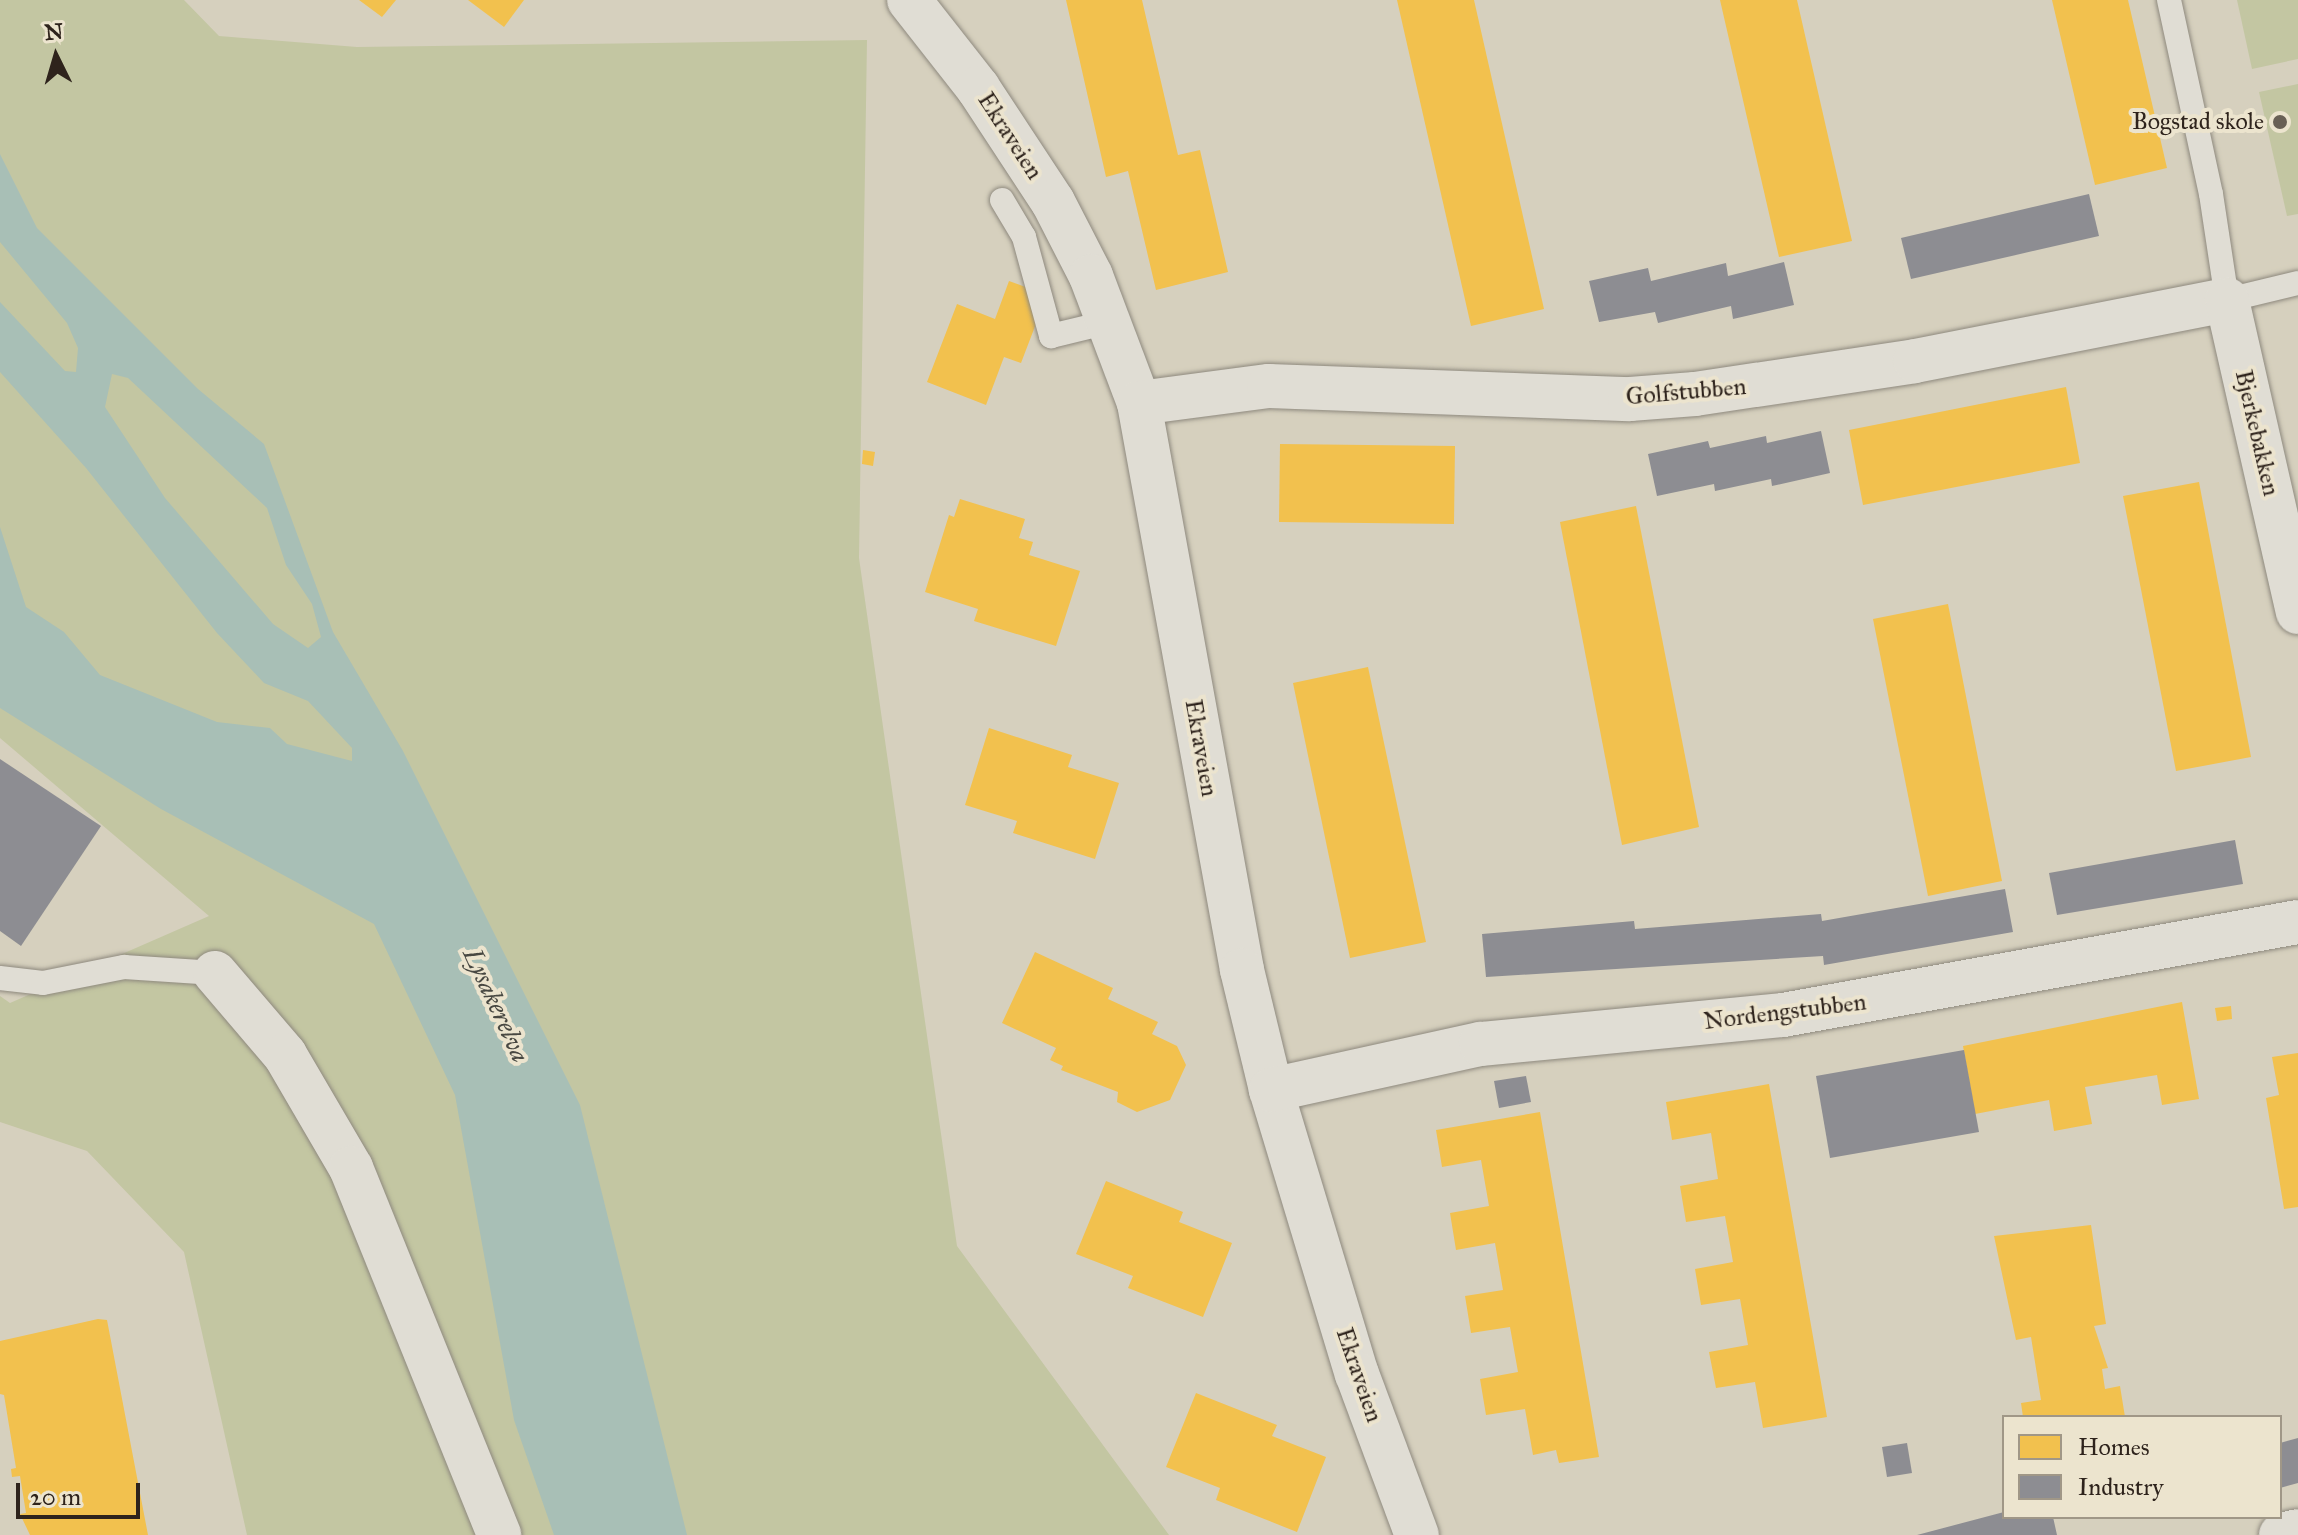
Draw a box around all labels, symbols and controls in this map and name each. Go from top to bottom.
north arrow [16,16,96,96]
text: N [43,17,64,46]
street label: Ekraveien [971,87,1049,185]
place label: Bogstad skole [2132,108,2264,136]
marker: Bogstad skole [2271,113,2289,131]
street label: Bjerkebakken [2229,367,2285,499]
street label: Golfstubben [1625,372,1747,412]
street label: Ekraveien [1178,697,1224,799]
water label: Lysakerelva [456,943,536,1067]
street label: Nordengstubben [1702,988,1868,1036]
street label: Ekraveien [1329,1324,1389,1426]
legend [2002,1415,2282,1519]
text: Homes [2078,1432,2150,1462]
scale bar [20,1467,144,1517]
text: Industry [2078,1472,2164,1502]
text: 20 m [30,1482,81,1512]

